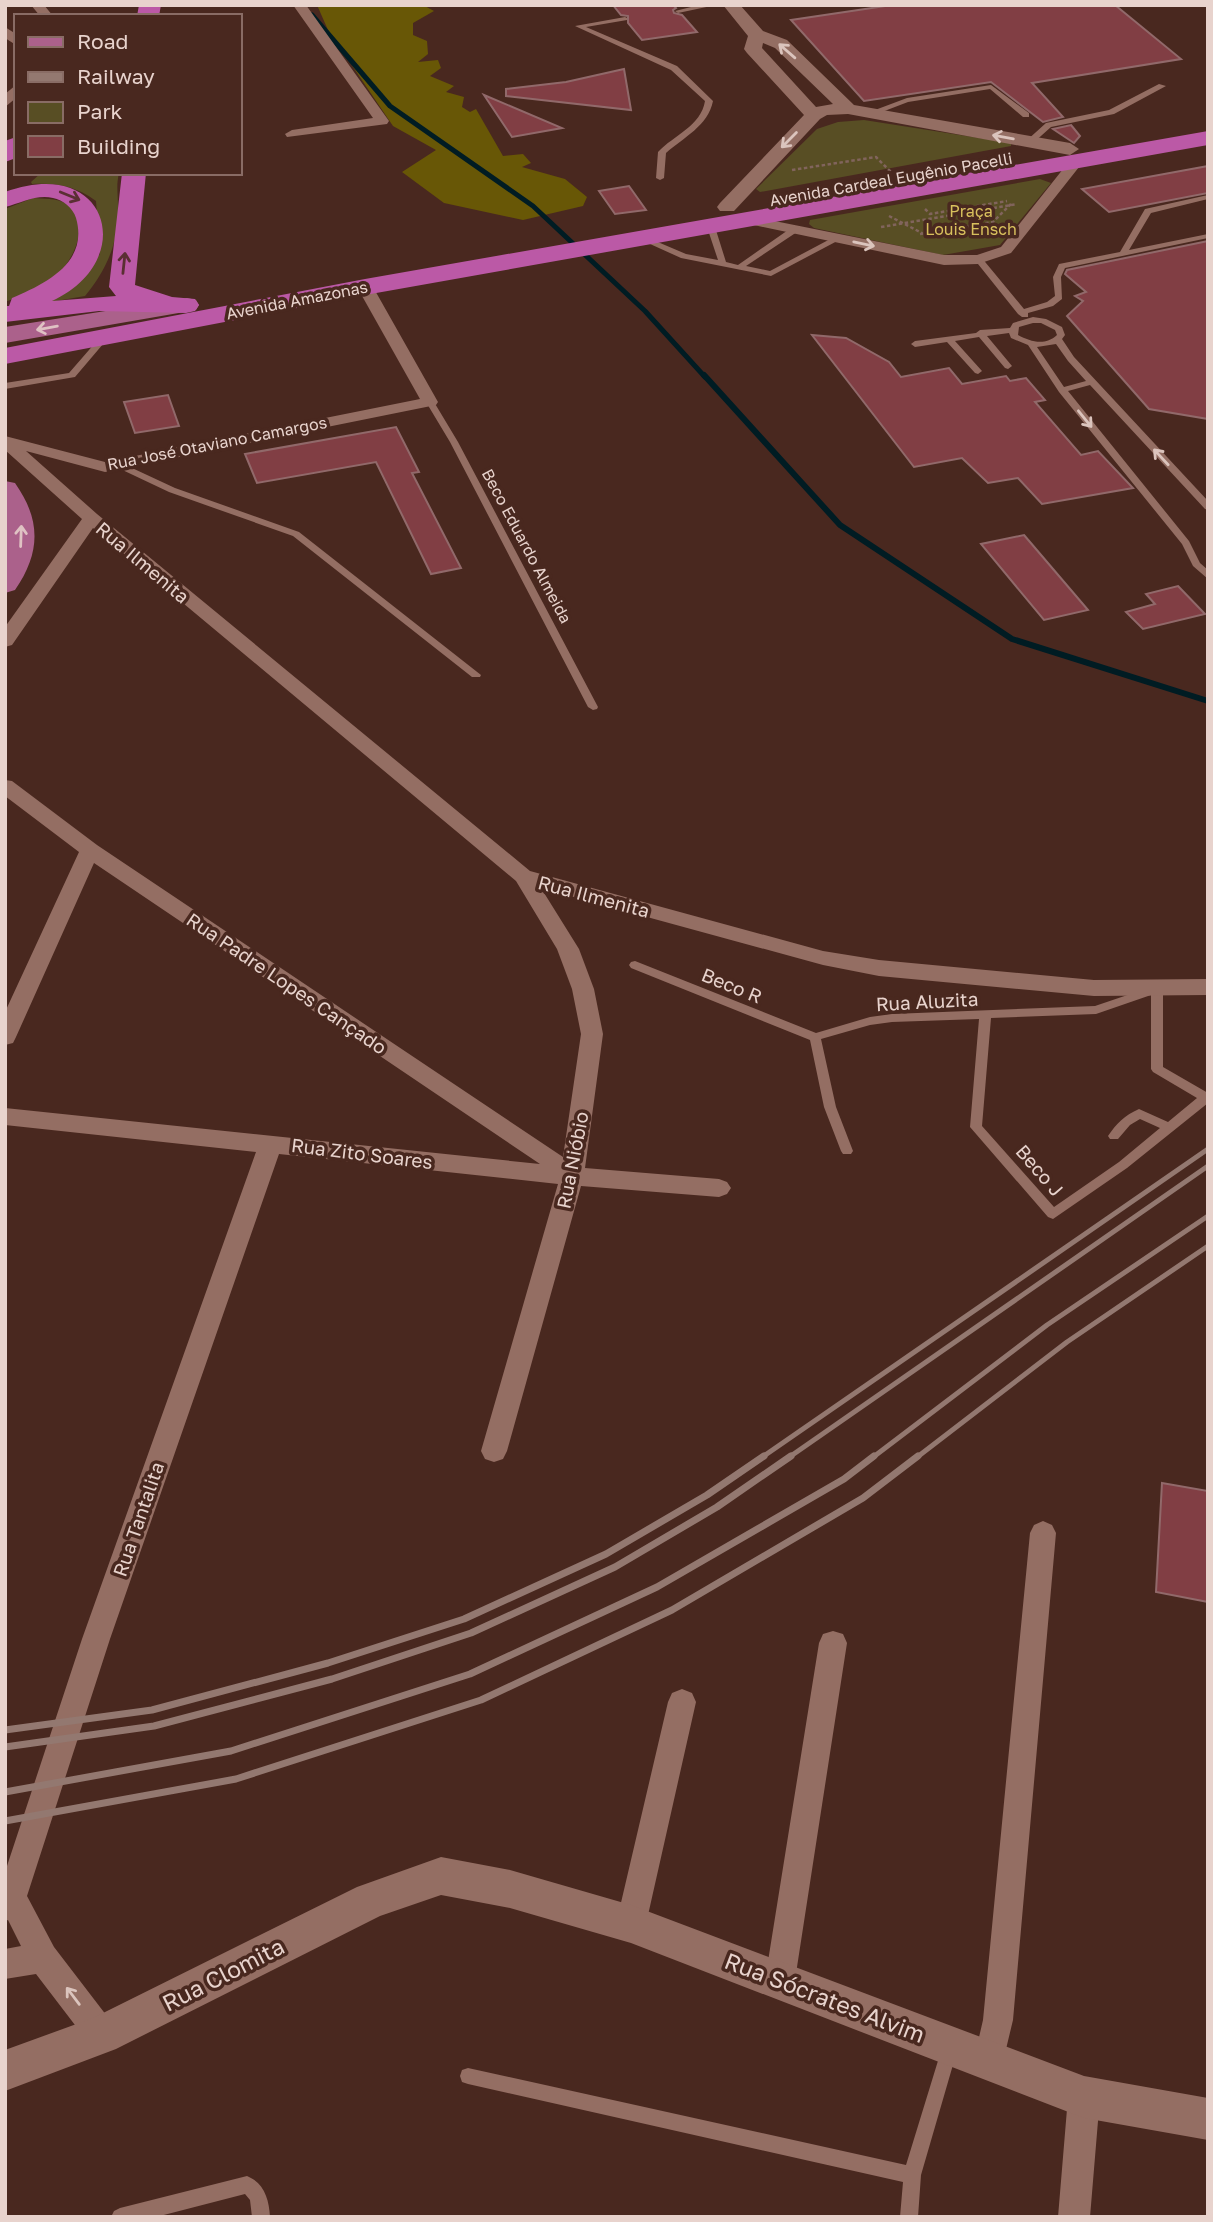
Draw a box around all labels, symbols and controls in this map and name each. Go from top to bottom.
legend [14,14,242,175]
text: Road [77,28,128,54]
one-way arrow [778,43,796,59]
text: Railway [77,63,155,89]
text: Park [77,98,123,124]
one-way arrow [992,130,1015,143]
one-way arrow [781,131,798,148]
text: Building [77,133,160,159]
street label: Avenida Cardeal Eugênio Pacelli [768,148,1014,210]
one-way arrow [59,191,80,204]
park label: Praça Louis Ensch [925,201,1017,239]
one-way arrow [852,238,875,252]
one-way arrow [118,252,131,275]
street label: Avenida Amazonas [225,276,369,324]
one-way arrow [36,322,59,335]
one-way arrow [1078,409,1093,427]
street label: Rua José Otaviano Camargos [105,412,329,474]
one-way arrow [1153,449,1170,466]
street label: Beco Eduardo Almeida [478,465,576,627]
street label: Rua Ilmenita [92,516,194,608]
one-way arrow [15,525,28,548]
street label: Rua Ilmenita [536,870,652,922]
street label: Rua Padre Lopes Cançado [183,907,391,1059]
street label: Beco R [698,963,766,1007]
street label: Rua Aluzita [875,987,979,1015]
street label: Rua Nióbio [551,1109,593,1211]
street label: Rua Zito Soares [290,1133,434,1173]
street label: Beco J [1011,1140,1069,1200]
street label: Rua Tantalita [108,1459,168,1579]
street label: Rua Clomita [157,1931,289,2017]
street label: Rua Sócrates Alvim [721,1946,929,2048]
one-way arrow [65,1987,80,2006]

